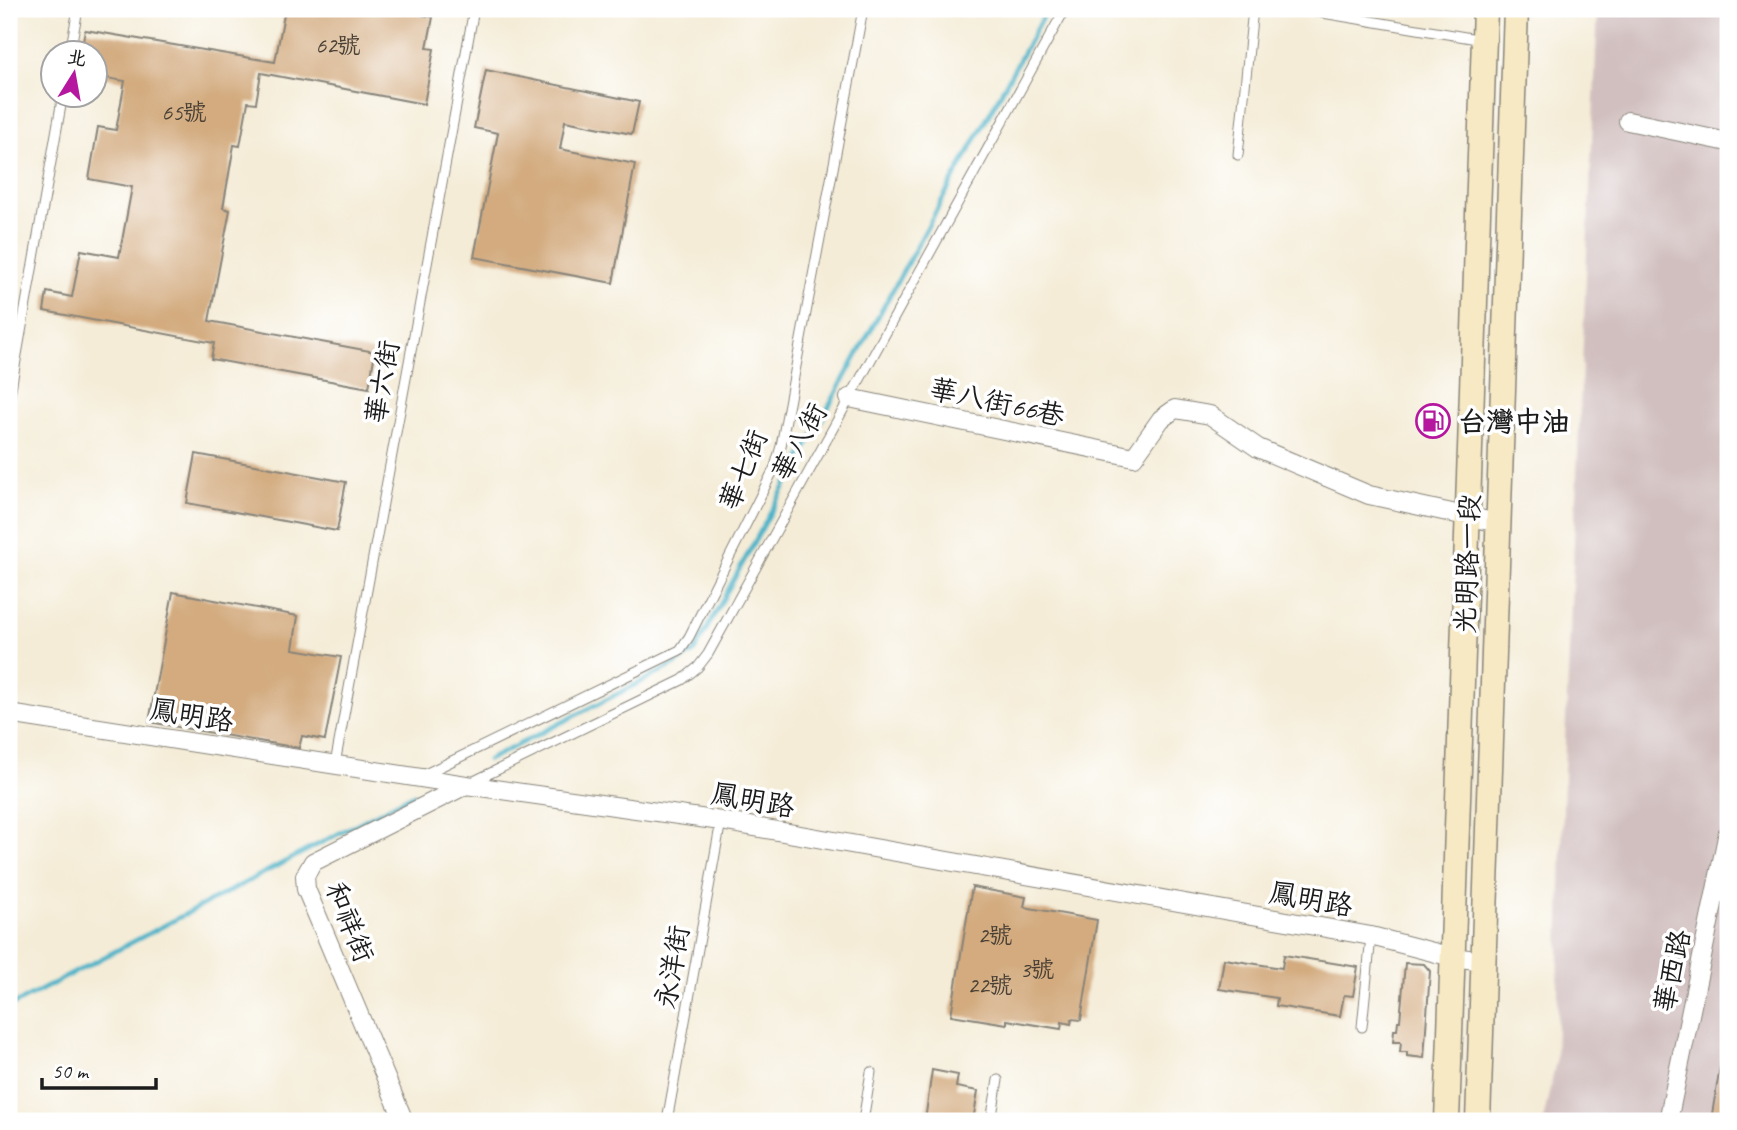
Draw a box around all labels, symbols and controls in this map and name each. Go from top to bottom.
house number: 62號 [315,30,361,60]
north arrow [38,38,108,108]
text: 北 [65,45,89,72]
house number: 65號 [161,97,207,127]
street label: 華六街 [357,338,407,426]
street label: 華八街66巷 [926,371,1069,434]
street label: 華八街 [763,397,835,487]
fuel station icon: 台灣中油 [1414,402,1452,440]
place label: 台灣中油 [1458,404,1570,439]
street label: 華七街 [711,424,775,516]
street label: 光明路一段 [1447,493,1487,635]
street label: 鳳明路 [148,691,236,739]
street label: 鳳明路 [709,775,797,825]
street label: 鳳明路 [1267,874,1355,924]
street label: 和祥街 [318,876,382,968]
house number: 2號 [978,920,1012,950]
street label: 永洋街 [647,923,697,1011]
street label: 華西路 [1646,926,1698,1016]
house number: 3號 [1020,954,1054,984]
house number: 22號 [967,970,1013,1000]
scale bar [42,1046,156,1090]
text: 50 m [52,1058,90,1084]

